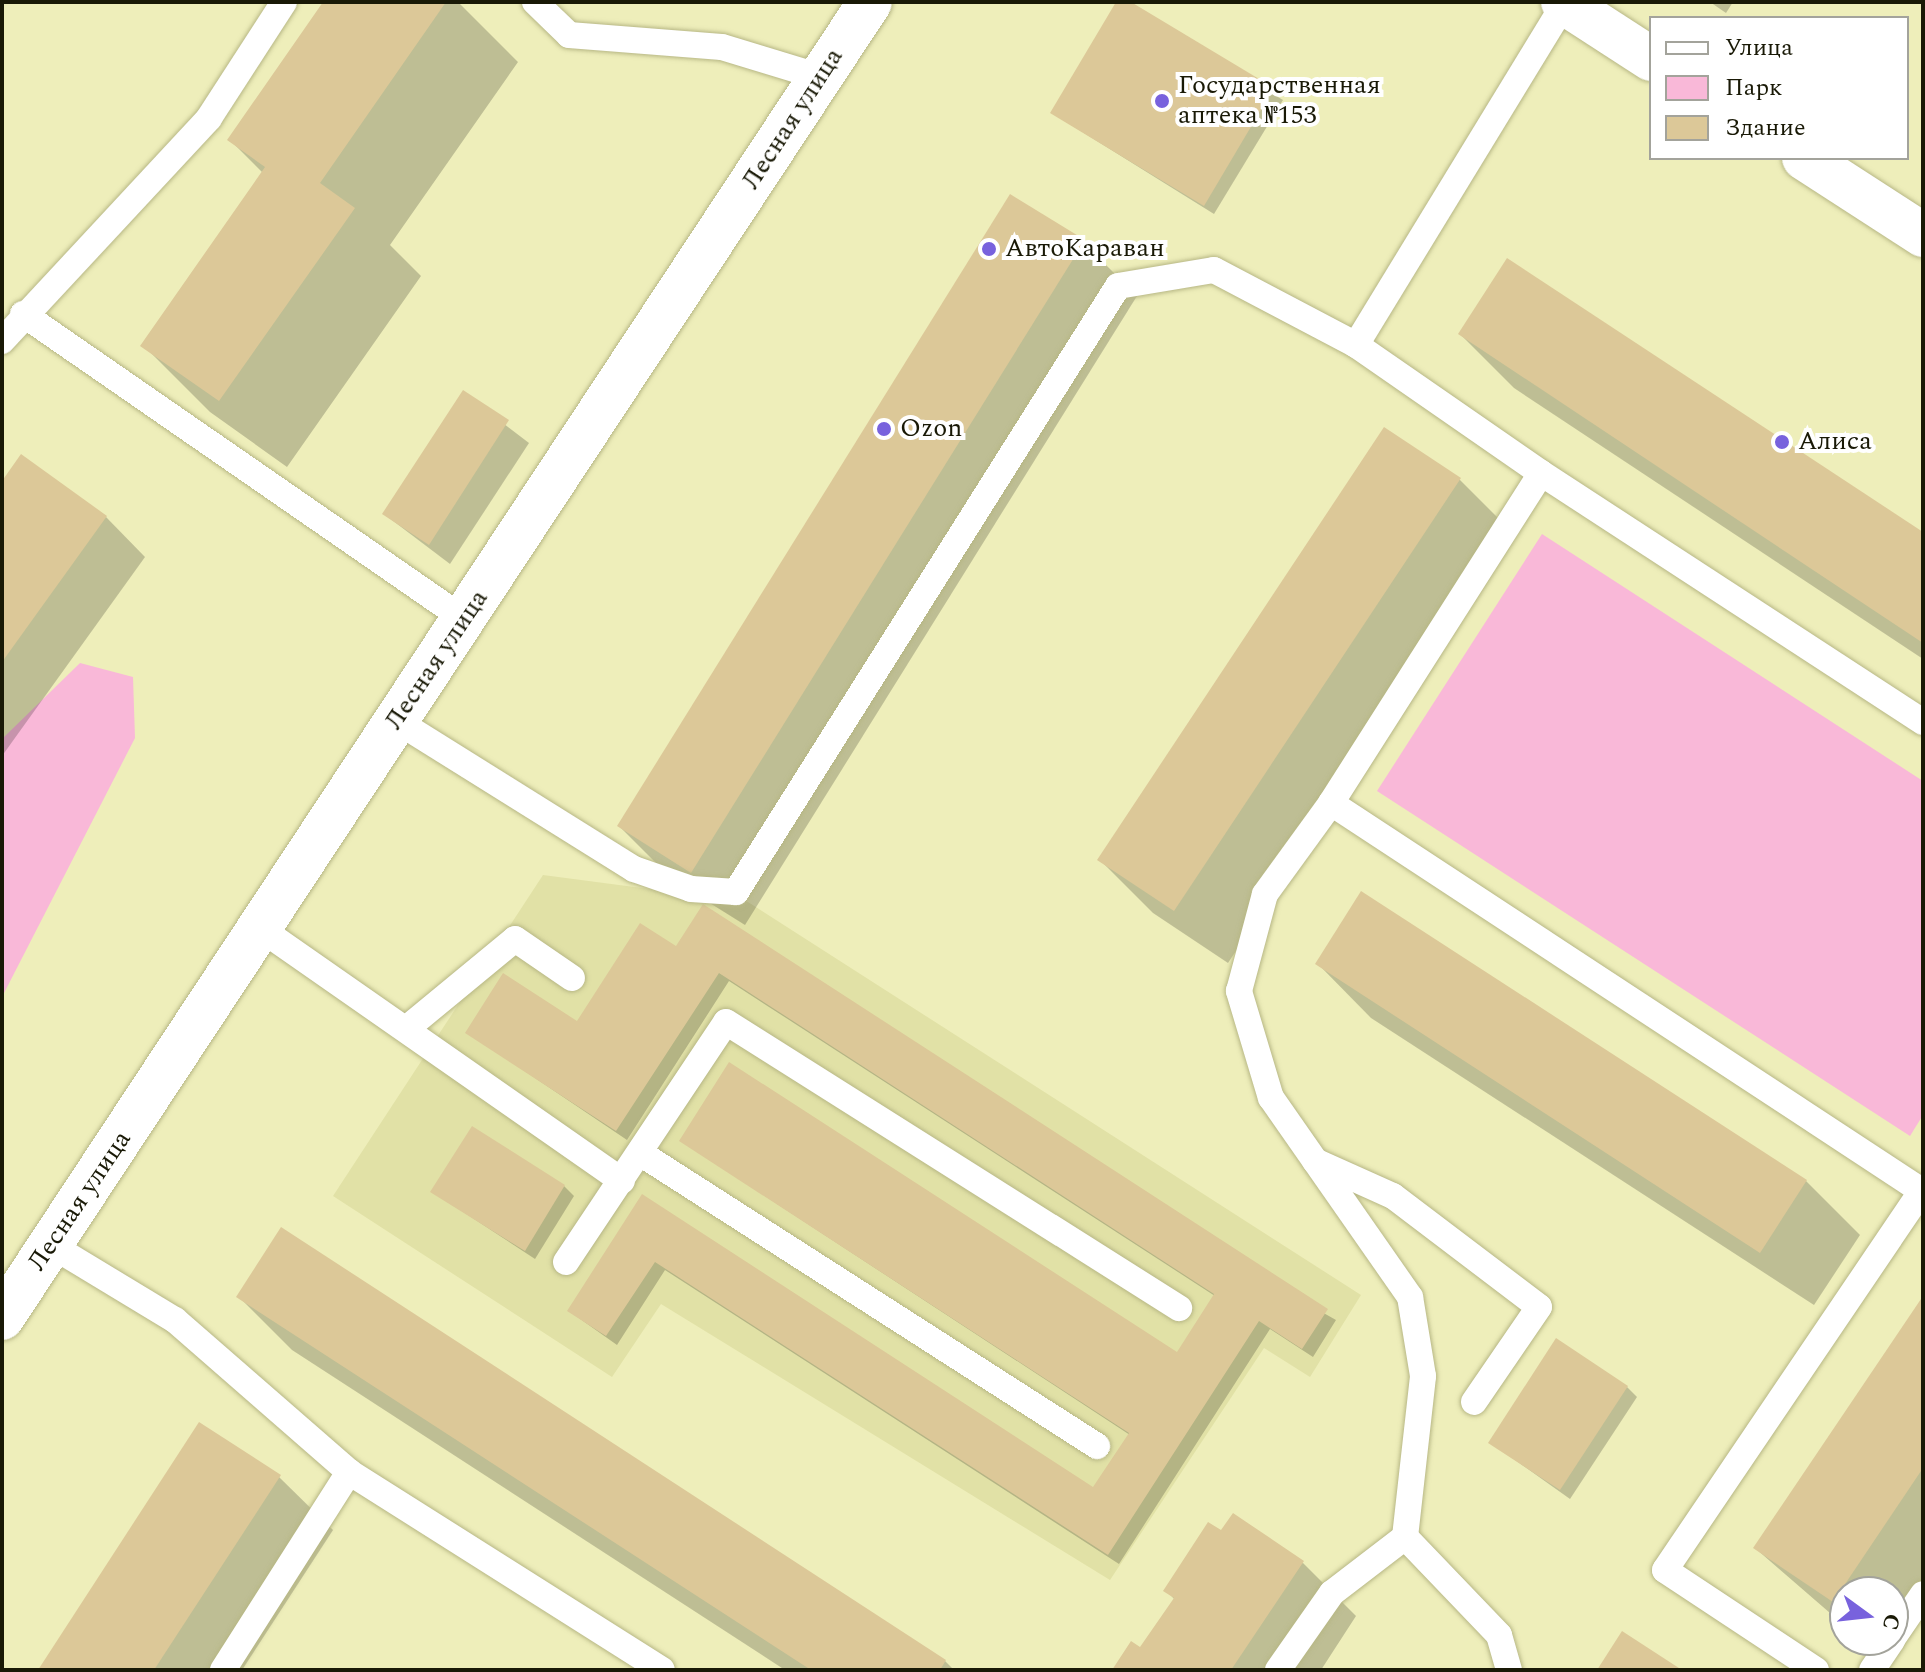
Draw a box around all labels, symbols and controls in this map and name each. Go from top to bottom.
legend [1649,16,1909,160]
text: Улица [1725,30,1793,66]
street label: Лесная улица [736,42,850,196]
place label: Государственная аптека №153 [1178,70,1381,132]
text: Парк [1725,70,1782,106]
marker: Государственная аптека №153 [1153,92,1171,110]
text: Здание [1725,110,1806,146]
place label: АвтоКараван [1005,233,1165,265]
marker: АвтоКараван [980,240,998,258]
place label: Ozon [900,413,962,445]
marker: Ozon [875,420,893,438]
place label: Алиса [1798,426,1872,458]
marker: Алиса [1773,433,1791,451]
street label: Лесная улица [379,584,495,736]
street label: Лесная улица [22,1125,138,1277]
north arrow [1829,1576,1909,1656]
text: С [1873,1610,1909,1634]

